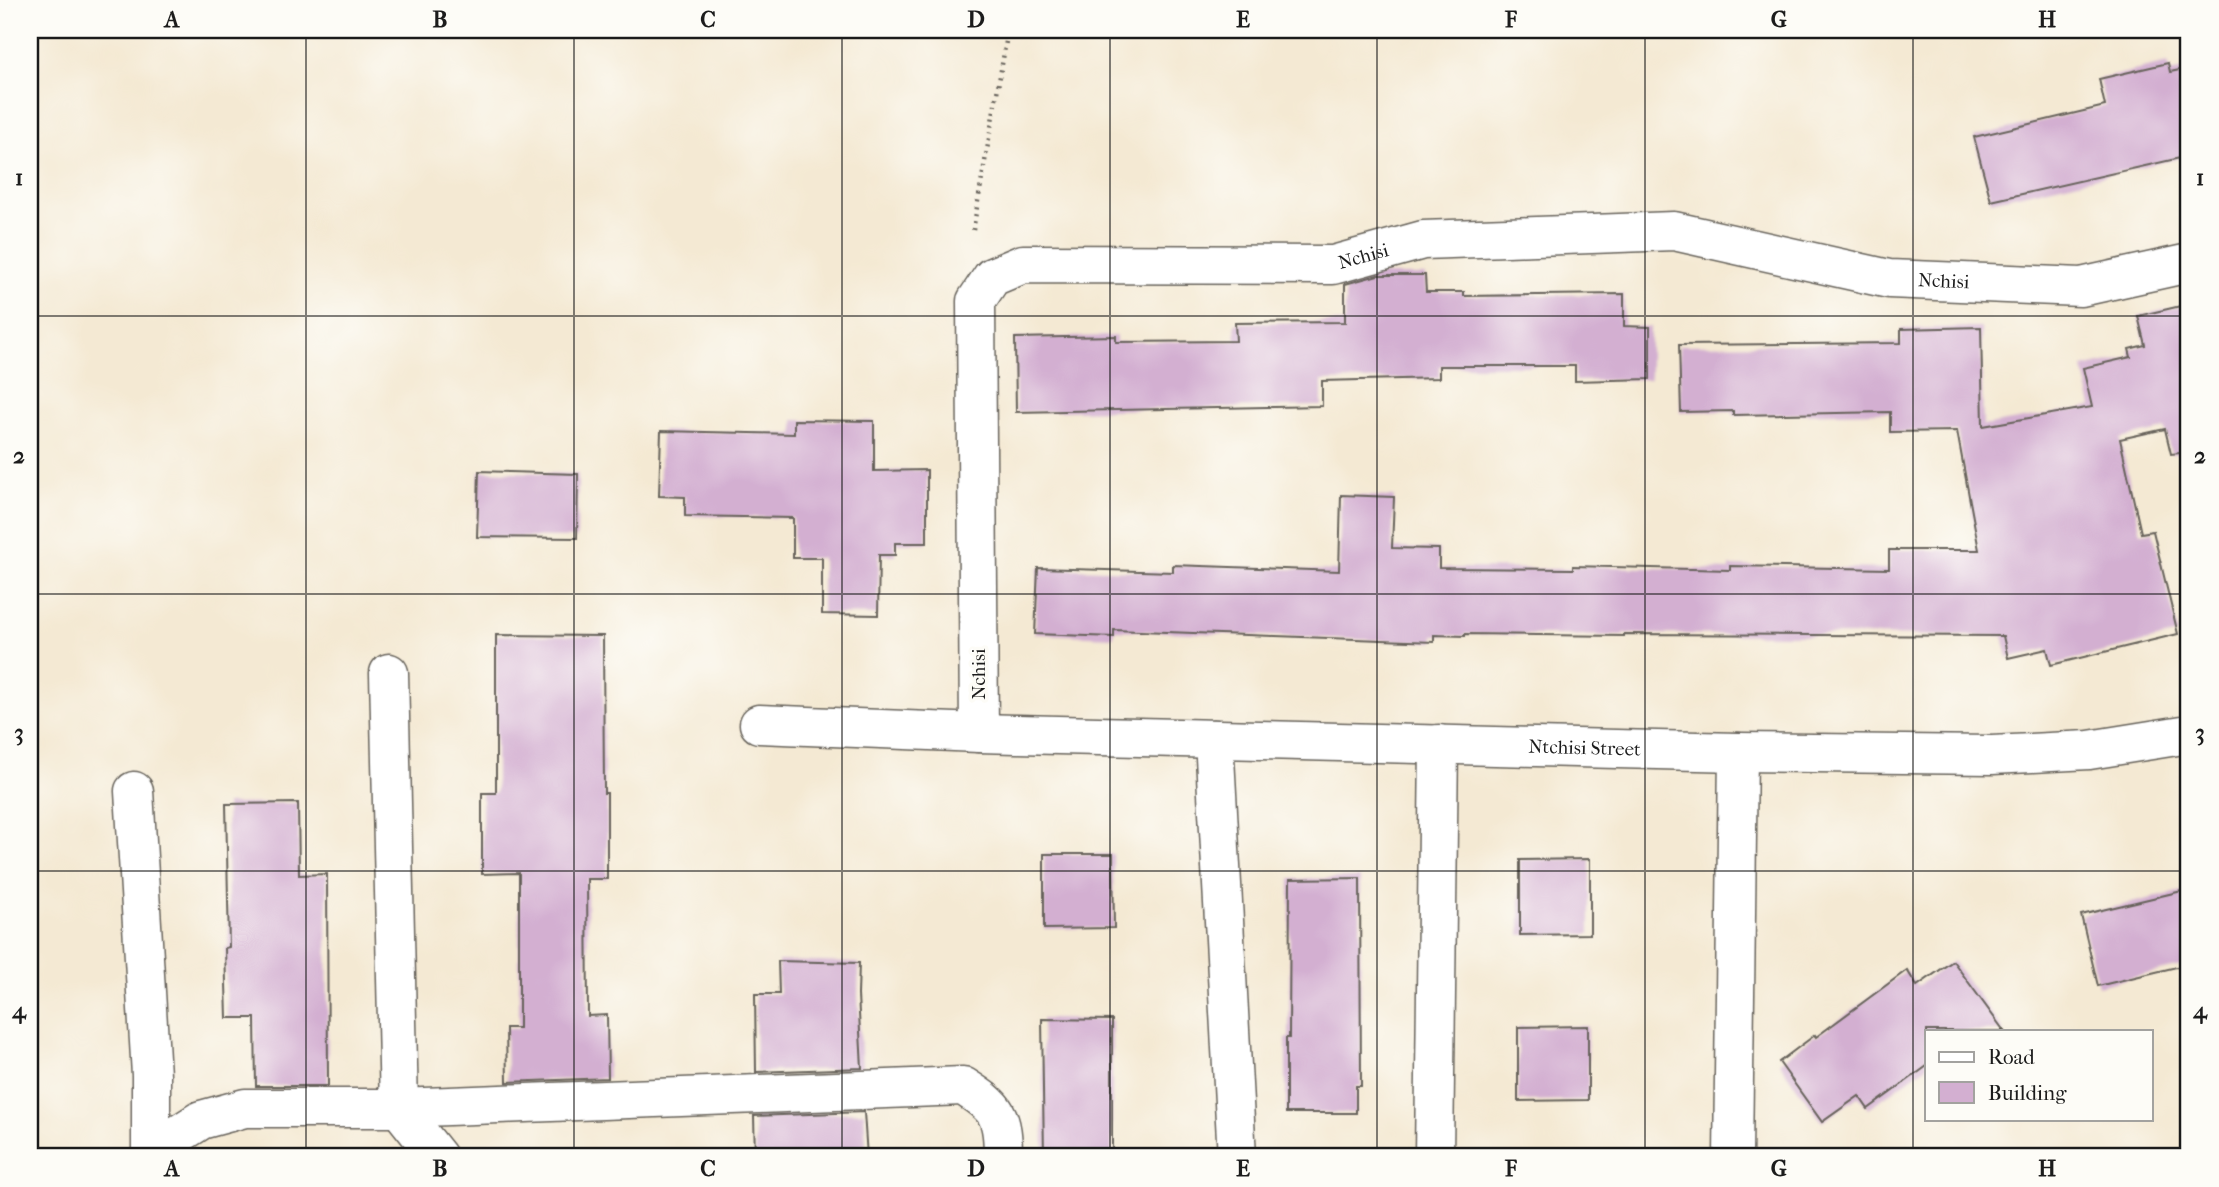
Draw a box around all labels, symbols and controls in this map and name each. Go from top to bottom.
text: A [163,6,181,33]
text: B [433,6,448,33]
text: C [700,6,716,33]
text: D [967,6,985,33]
text: E [1236,6,1250,33]
text: F [1504,6,1518,33]
text: G [1771,6,1787,33]
text: H [2038,6,2056,33]
text: 1 [15,164,23,191]
text: 1 [2196,164,2204,191]
street label: Nchisi [1336,239,1391,274]
street label: Nchisi [1918,269,1970,293]
text: 2 [13,442,25,469]
text: 2 [2194,442,2206,469]
street label: Nchisi [968,648,990,700]
text: 3 [14,719,24,746]
text: 3 [2195,719,2205,746]
street label: Ntchisi Street [1528,736,1641,761]
text: 4 [11,997,27,1024]
text: 4 [2192,997,2208,1024]
legend [1925,1030,2152,1120]
text: Road [1988,1045,2035,1069]
text: Building [1988,1081,2067,1105]
text: A [163,1155,181,1182]
text: B [433,1155,448,1182]
text: C [700,1155,716,1182]
text: D [967,1155,985,1182]
text: E [1236,1155,1250,1182]
text: F [1504,1155,1518,1182]
text: G [1771,1155,1787,1182]
text: H [2038,1155,2056,1182]

